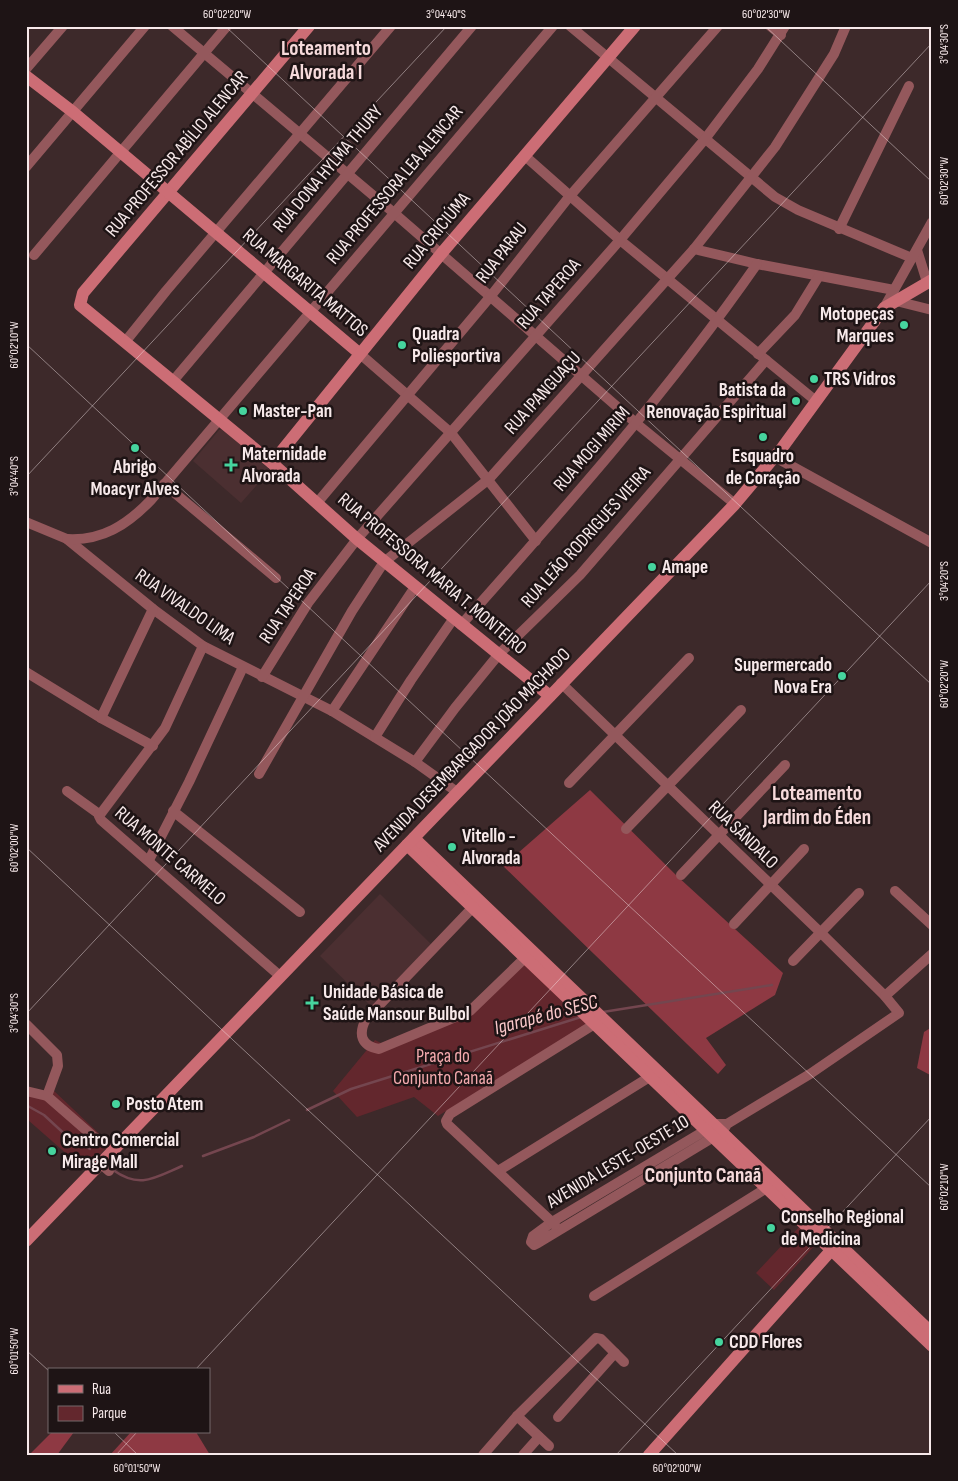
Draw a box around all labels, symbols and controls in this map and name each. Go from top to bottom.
text: 60°02'20"W [203,7,251,22]
text: 3°04'40"S [426,7,466,22]
text: 60°02'30"W [742,7,790,22]
text: 3°04'30"S [937,24,952,64]
district label: Loteamento Alvorada I [281,36,371,85]
street label: RUA PROFESSOR ABÍLIO ALENCAR [101,66,253,242]
street label: RUA DONA HYLMA THURY [268,101,388,237]
street label: RUA PROFESSORA LEA ALENCAR [322,101,468,269]
text: 60°02'30"W [937,157,952,205]
street label: RUA CRICIÚMA [398,187,476,274]
street label: RUA PARAU [471,218,533,288]
street label: RUA MARGARITA MATTOS [238,224,372,342]
street label: RUA TAPEROA [512,253,586,334]
place label: Motopeças Marques [820,303,894,348]
marker: Motopeças Marques [898,319,910,331]
text: 60°02'10"W [7,321,22,369]
place label: Quadra Poliesportiva [412,323,501,368]
marker: Quadra Poliesportiva [396,339,408,351]
street label: RUA IPANGUAÇU [500,347,586,439]
place label: TRS Vidros [824,368,896,391]
marker: TRS Vidros [808,373,820,385]
place label: Batista da Renovação Espiritual [646,379,786,424]
marker: Batista da Renovação Espiritual [790,395,802,407]
place label: Master-Pan [253,400,332,423]
street label: RUA MOGI MIRIM [549,402,635,496]
marker: Master-Pan [237,405,249,417]
marker: Esquadro de Coração [757,431,769,443]
marker: Abrigo Moacyr Alves [129,442,141,454]
place label: Maternidade Alvorada [241,443,327,488]
place label: Esquadro de Coração [726,445,800,490]
text: 3°04'40"S [7,456,22,496]
place label: Abrigo Moacyr Alves [91,456,180,501]
marker: Maternidade Alvorada [224,458,238,472]
street label: RUA LEÃO RODRIGUES VIEIRA [516,461,656,613]
street label: RUA PROFESSORA MARIA T. MONTEIRO [333,488,531,660]
place label: Amape [661,556,708,579]
marker: Amape [646,561,658,573]
text: 3°04'20"S [937,561,952,601]
street label: RUA TAPEROA [254,563,322,648]
street label: RUA VIVALDO LIMA [131,564,240,650]
street label: AVENIDA DESEMBARGADOR JOÃO MACHADO [368,643,575,857]
place label: Supermercado Nova Era [734,654,832,699]
text: 60°02'20"W [937,660,952,708]
marker: Supermercado Nova Era [836,670,848,682]
district label: Loteamento Jardim do Éden [762,781,871,830]
street label: RUA SÂNDALO [703,796,783,874]
street label: RUA MONTE CARMELO [110,802,230,910]
text: 60°02'00"W [7,824,22,872]
place label: Vitello - Alvorada [461,825,521,870]
marker: Vitello - Alvorada [446,841,458,853]
place label: Unidade Básica de Saúde Mansour Bulbol [323,981,470,1026]
water label: Igarapé do SESC [492,990,601,1040]
text: 3°04'30"S [7,993,22,1033]
marker: Unidade Básica de Saúde Mansour Bulbol [305,996,319,1010]
park label: Praça do Conjunto Canaã [393,1045,493,1090]
place label: Posto Atem [126,1093,203,1116]
marker: Posto Atem [110,1098,122,1110]
street label: AVENIDA LESTE-OESTE 10 [542,1110,693,1214]
place label: Centro Comercial Mirage Mall [62,1129,179,1174]
marker: Centro Comercial Mirage Mall [46,1145,58,1157]
district label: Conjunto Canaã [645,1163,761,1188]
text: 60°02'10"W [937,1163,952,1211]
place label: Conselho Regional de Medicina [781,1206,904,1251]
marker: Conselho Regional de Medicina [765,1222,777,1234]
text: 60°01'50"W [7,1327,22,1374]
place label: CDD Flores [729,1331,802,1354]
marker: CDD Flores [713,1336,725,1348]
legend [48,1368,210,1434]
text: Rua [92,1380,111,1399]
text: Parque [92,1404,127,1423]
text: 60°01'50"W [114,1461,161,1476]
text: 60°02'00"W [653,1461,701,1476]

